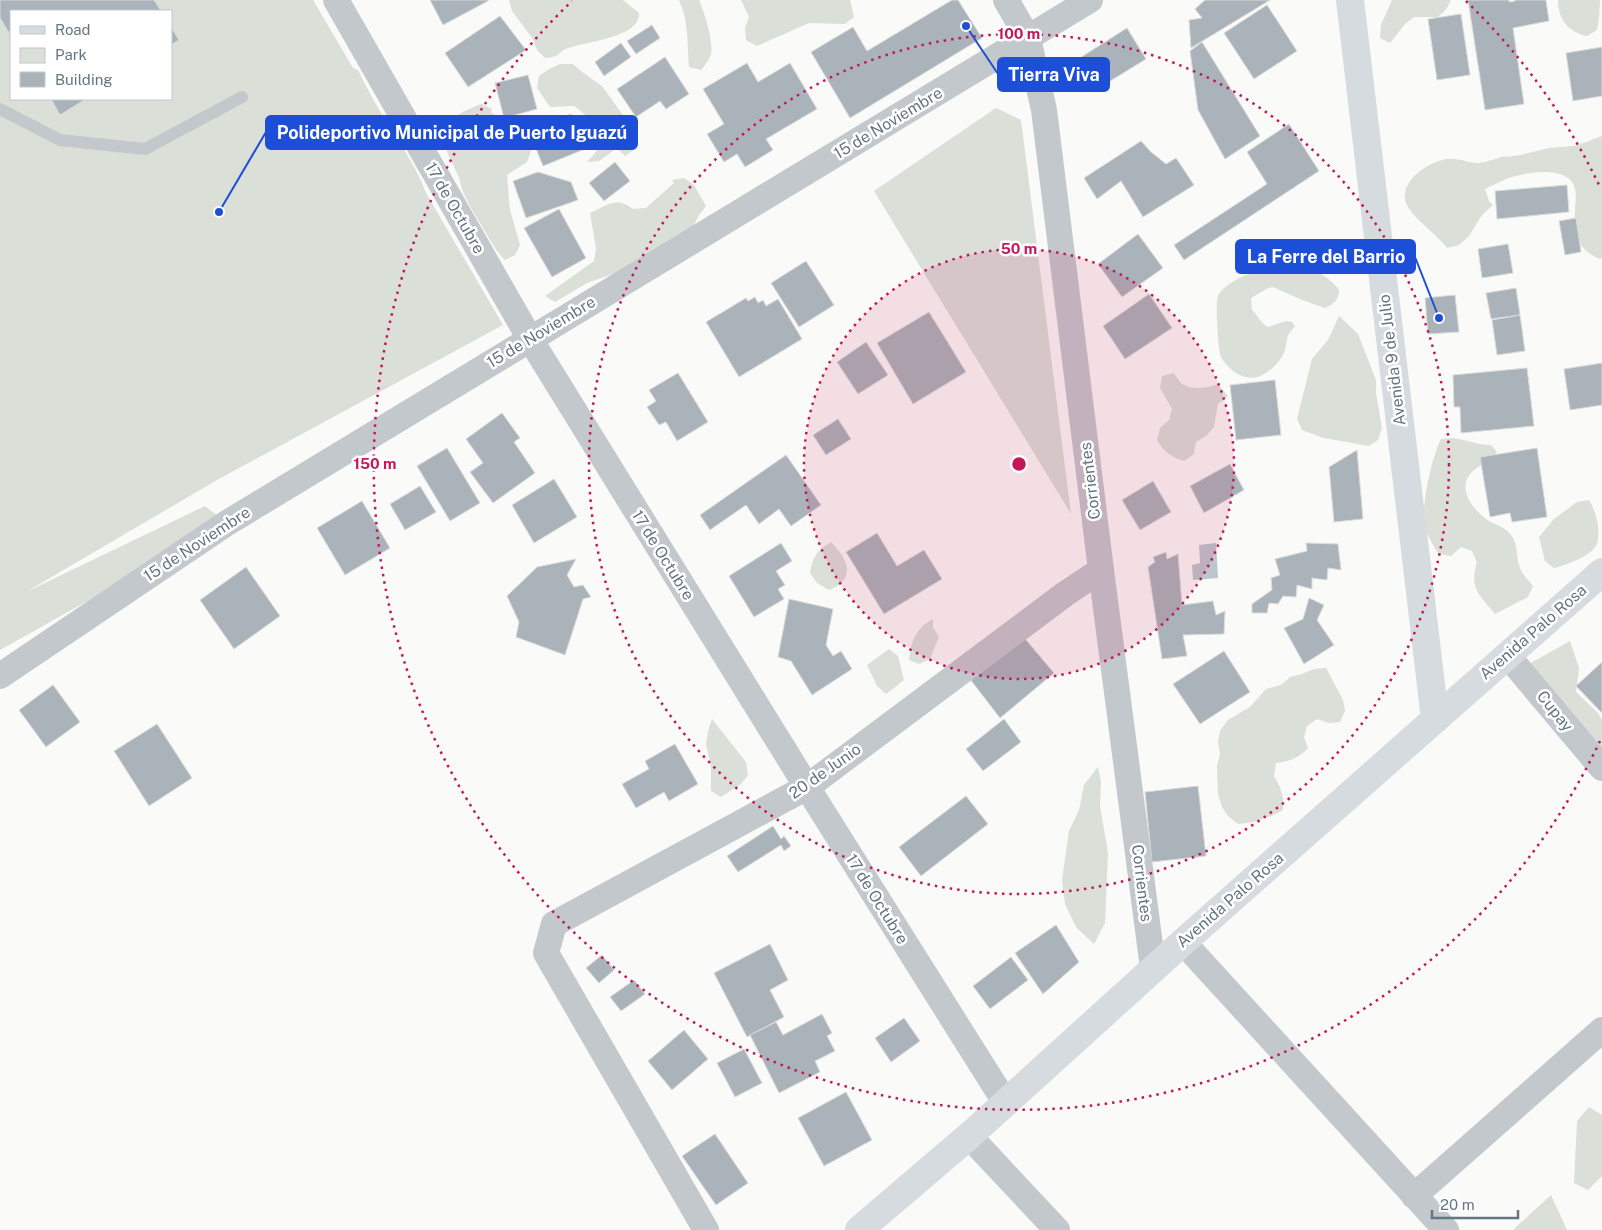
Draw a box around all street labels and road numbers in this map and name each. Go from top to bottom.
street label: 15 de Noviembre [830,83,946,163]
street label: 17 de Octubre [421,159,489,257]
street label: 15 de Noviembre [483,292,599,372]
street label: Avenida 9 de Julio [1375,293,1409,427]
street label: Corrientes [1076,441,1104,521]
street label: 15 de Noviembre [140,502,254,586]
street label: 17 de Octubre [628,507,698,603]
street label: Avenida Palo Rosa [1476,580,1590,684]
street label: Cupay [1533,687,1577,736]
street label: 20 de Junio [785,739,865,803]
street label: Corrientes [1128,843,1156,923]
street label: Avenida Palo Rosa [1173,848,1287,952]
street label: 17 de Octubre [842,851,912,947]

